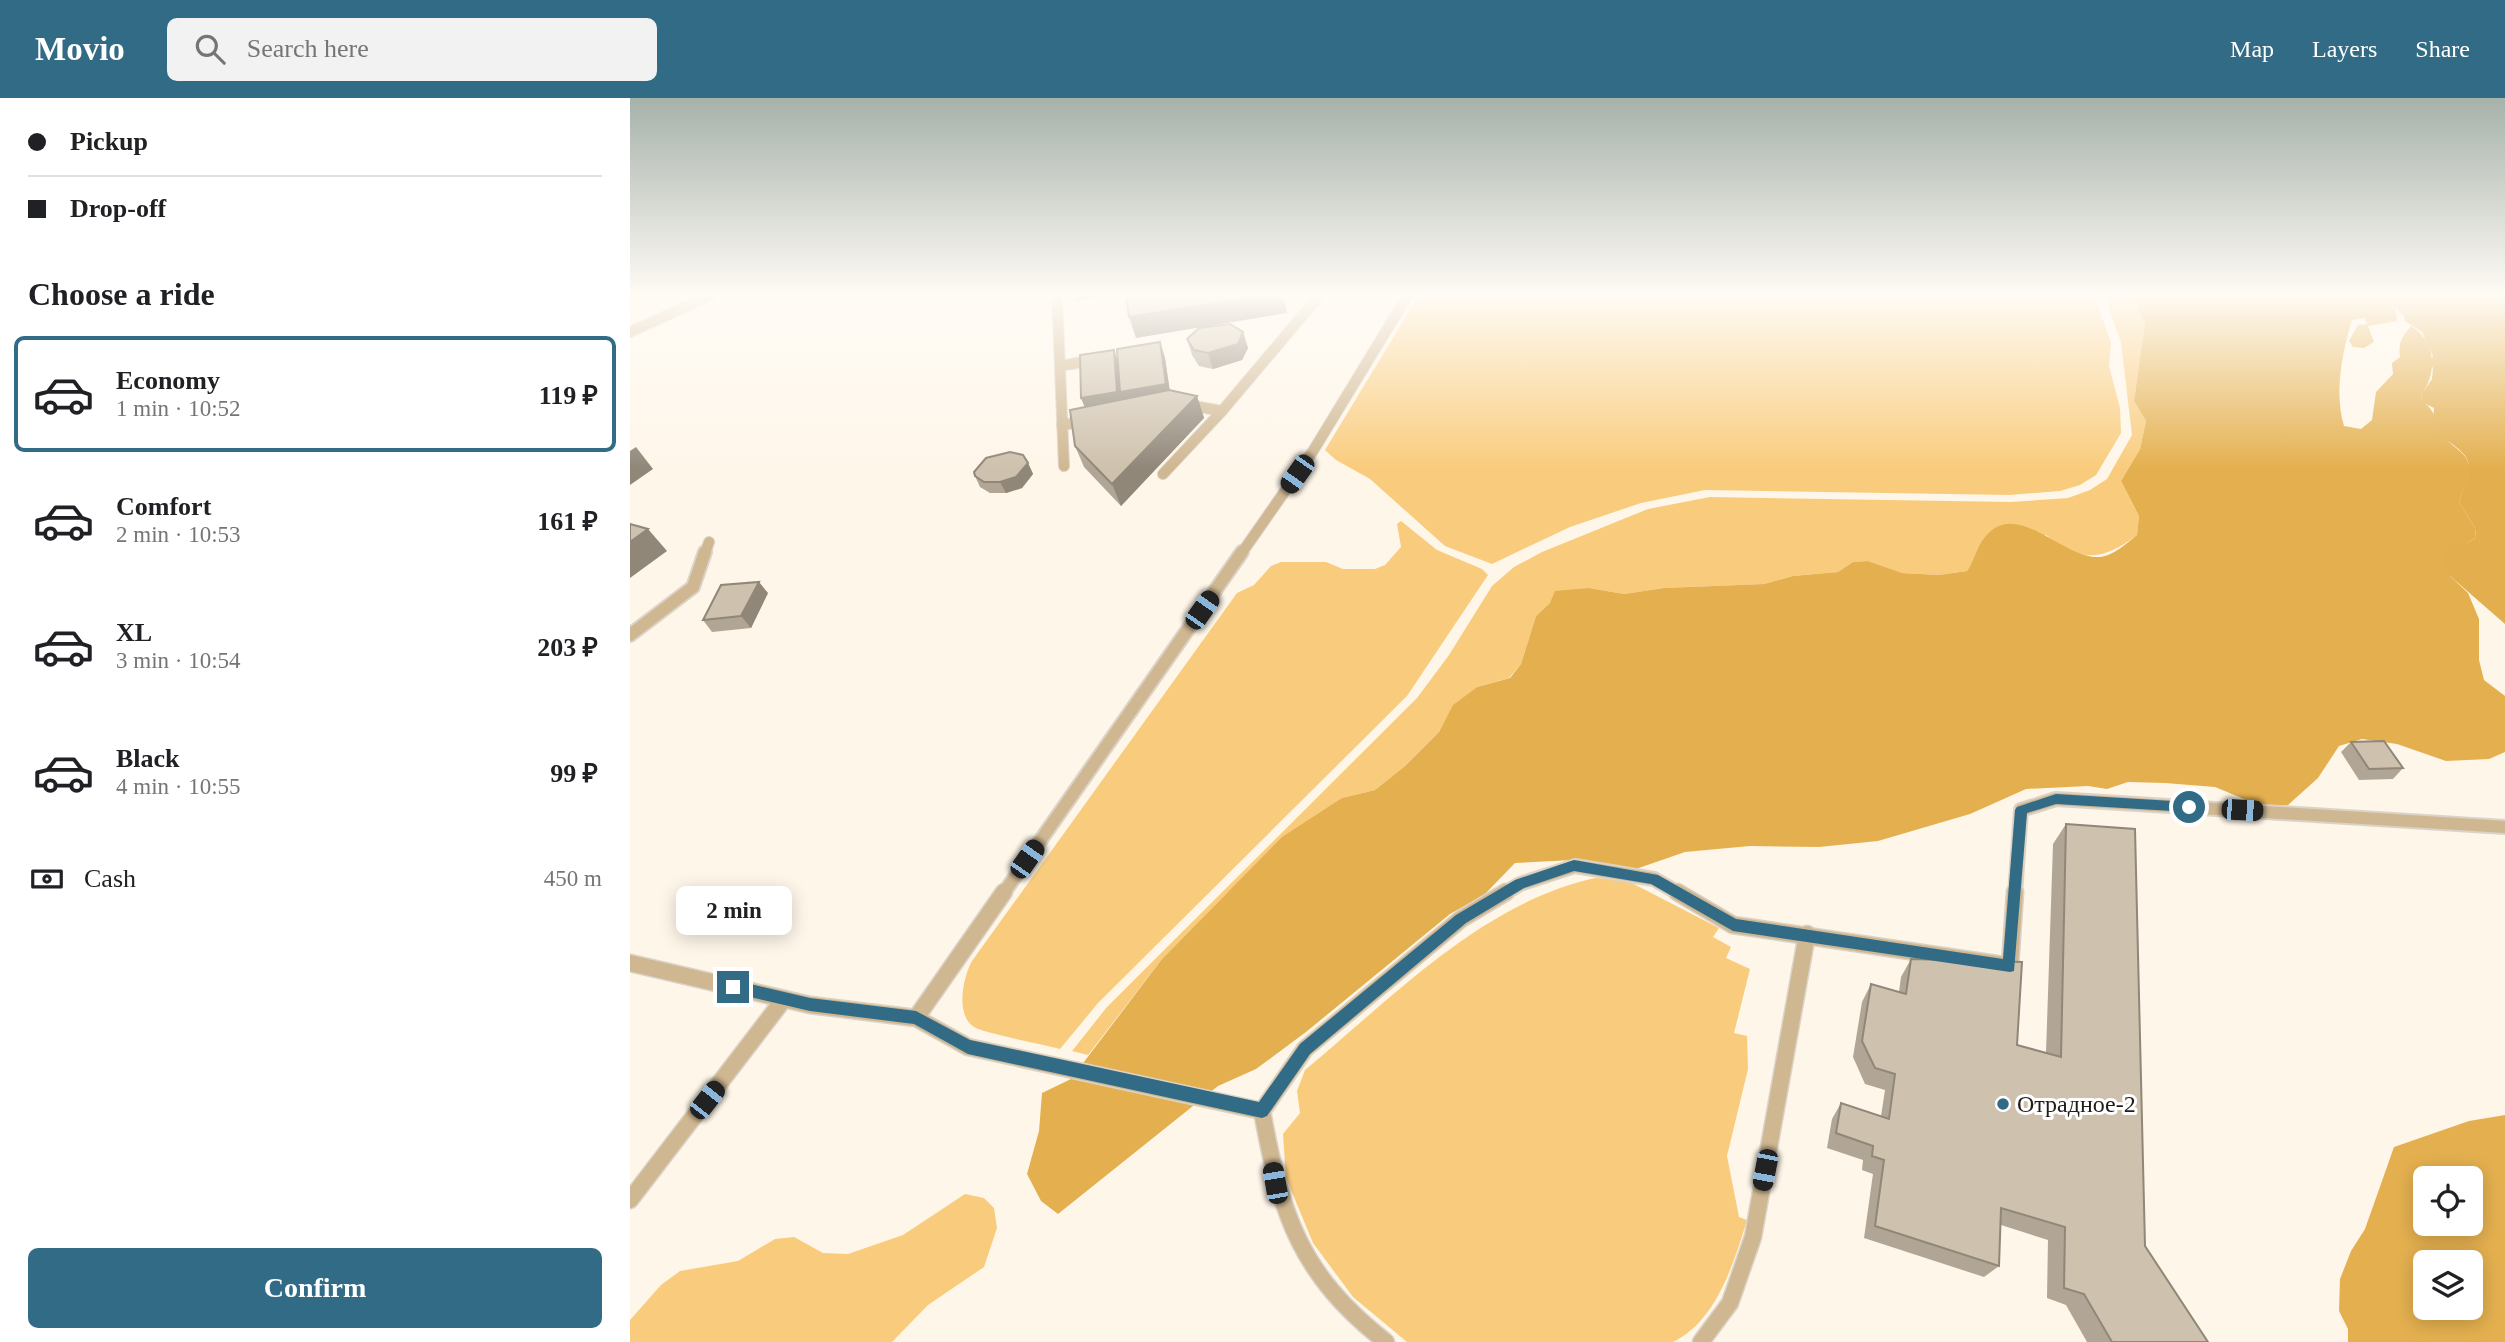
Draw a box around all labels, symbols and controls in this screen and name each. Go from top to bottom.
search box [167,18,657,81]
icon: search [191,30,229,68]
text: Movio [35,31,125,67]
text: Search here [247,34,369,63]
text: Map [2230,36,2274,62]
text: Layers [2312,36,2377,62]
text: Share [2415,36,2470,62]
text: Pickup [70,127,148,156]
text: Drop-off [70,194,166,223]
text: Choose a ride [28,276,215,312]
icon: car [32,363,95,426]
text: Economy [116,366,220,395]
text: 119 ₽ [539,381,598,410]
text: 1 min · 10:52 [116,396,241,421]
car [1277,451,1318,497]
icon: car [32,489,95,552]
text: Comfort [116,492,211,521]
text: 161 ₽ [537,507,598,536]
text: 2 min · 10:53 [116,522,241,547]
car [1182,587,1223,633]
icon: car [32,615,95,678]
text: XL [116,618,152,647]
text: 203 ₽ [537,633,598,662]
text: 3 min · 10:54 [116,648,241,673]
icon: car [32,741,95,804]
text: Black [116,744,180,773]
text: 99 ₽ [550,759,598,788]
text: 4 min · 10:55 [116,774,241,799]
route start [2173,791,2205,823]
car [2221,798,2264,822]
car [1007,836,1048,882]
icon: cash [28,860,66,898]
text: Cash [84,864,136,893]
text: 450 m [544,866,602,891]
callout: 2 min [675,886,791,934]
text: 2 min [706,898,762,923]
route end [717,971,749,1003]
car [686,1077,729,1123]
place label: Отрадное-2 [2017,1091,2136,1117]
marker: Отрадное-2 [1995,1096,2011,1112]
car [1751,1147,1780,1193]
car [1262,1160,1289,1206]
map controls [2413,1166,2483,1320]
button: locate [2413,1166,2483,1236]
button: Confirm [28,1248,602,1328]
button: layers [2413,1250,2483,1320]

